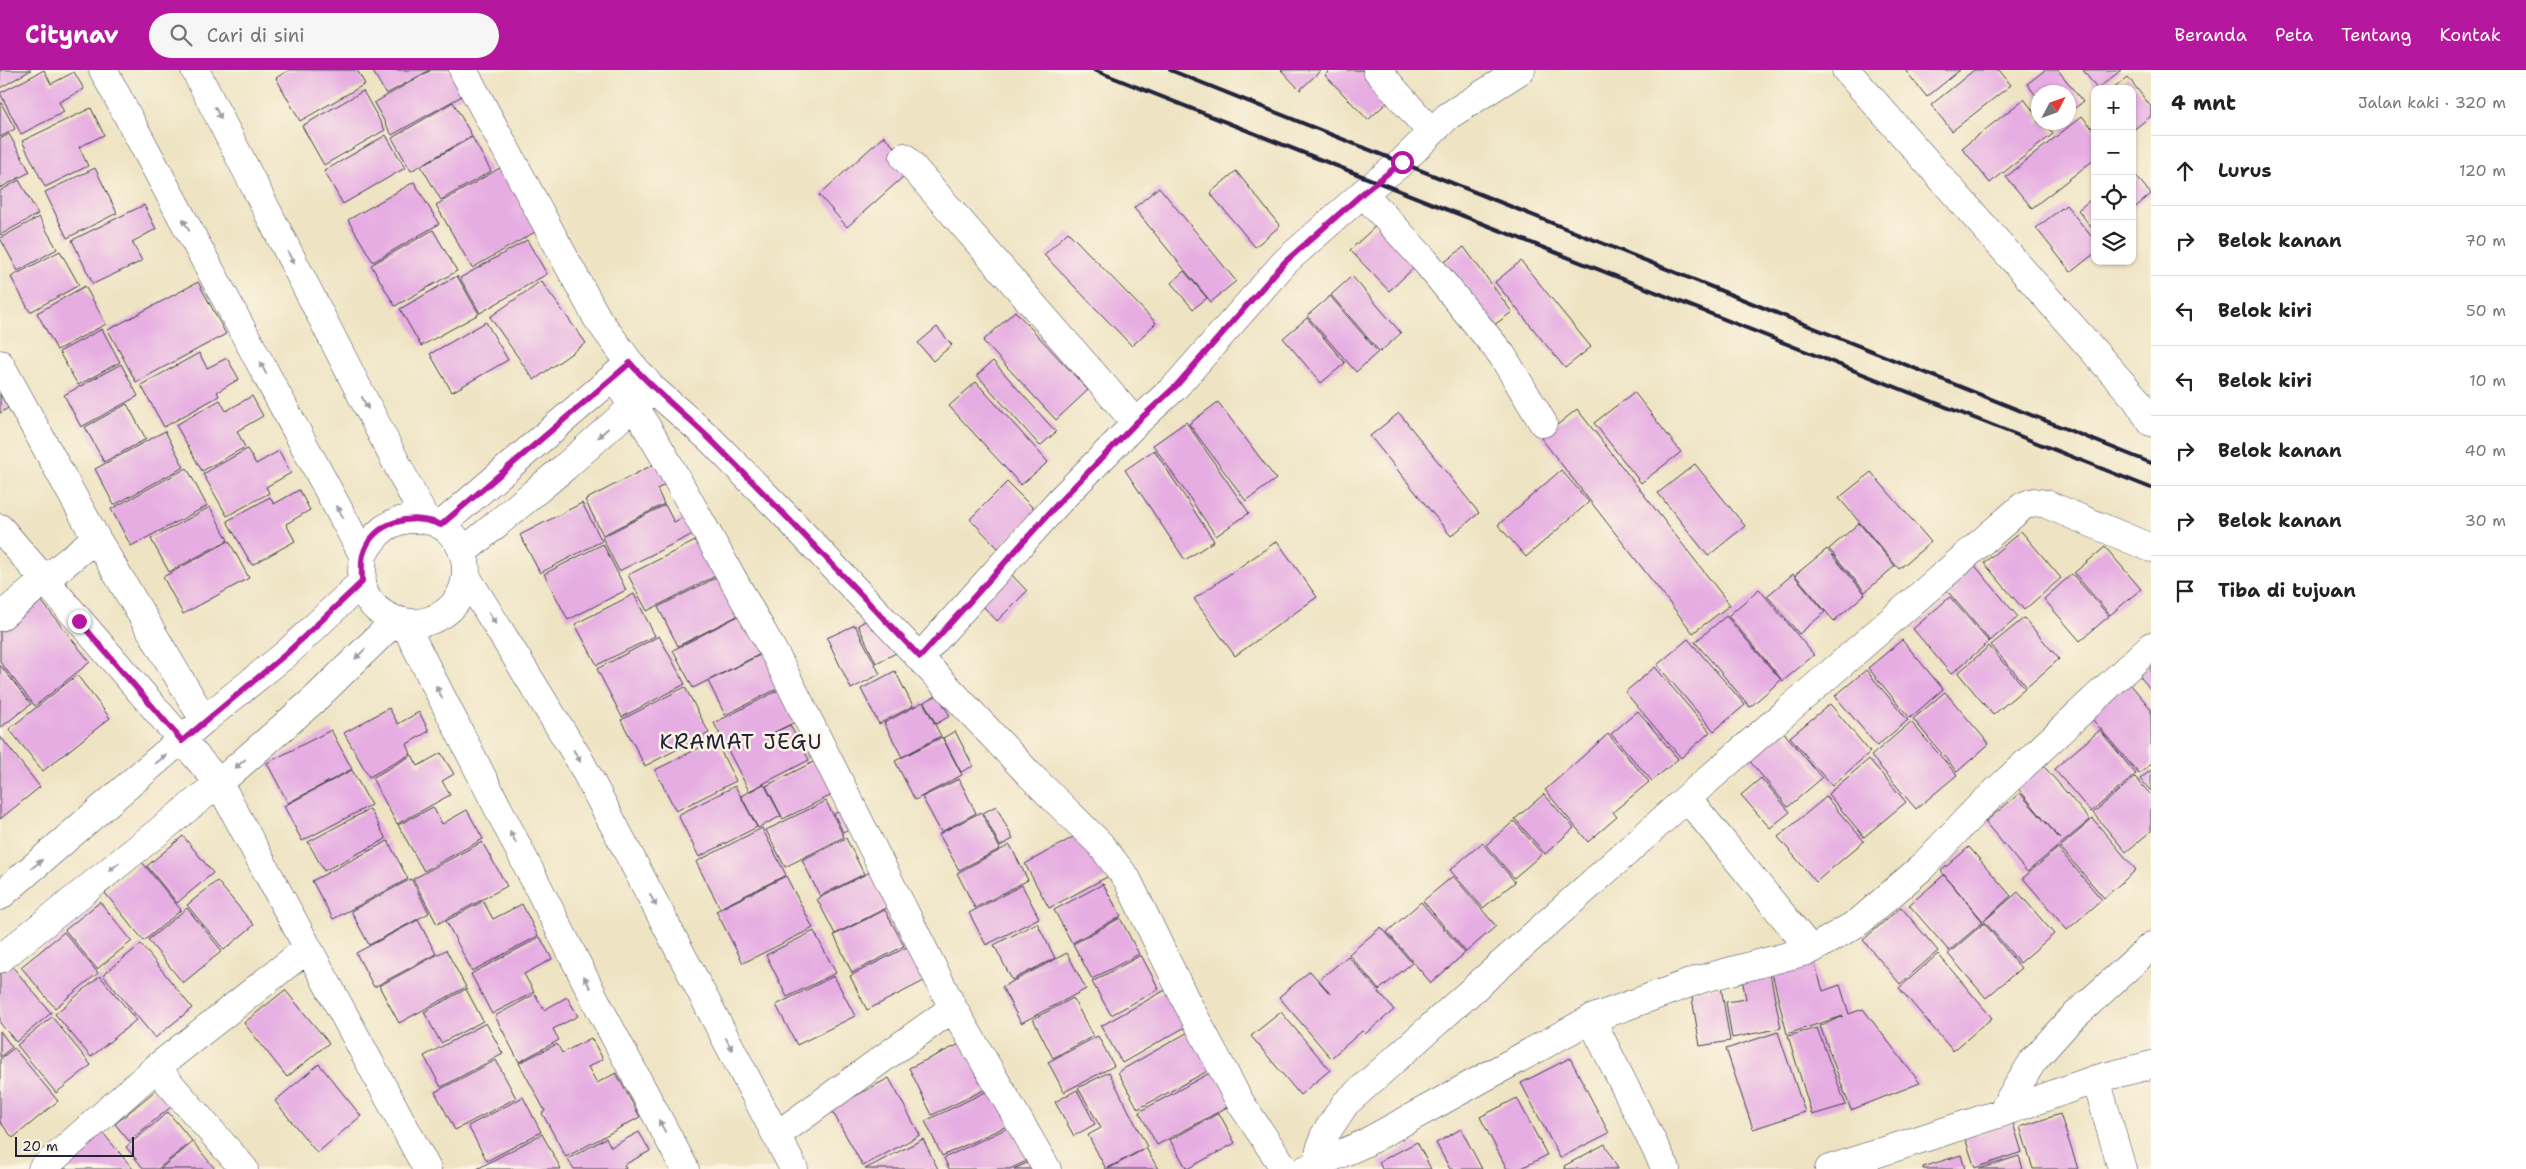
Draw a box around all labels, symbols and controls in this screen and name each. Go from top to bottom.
search box [149,13,499,58]
text: Citynav [25,19,119,51]
icon: search [167,21,195,49]
text: Cari di sini [207,23,305,48]
text: Beranda [2175,23,2247,47]
text: Peta [2275,23,2313,47]
text: Tentang [2341,23,2412,47]
text: Kontak [2440,23,2501,47]
north arrow [2031,85,2076,130]
map controls [2091,85,2136,265]
button: + [2091,85,2136,130]
text: 4 mnt [2171,89,2236,117]
text: Jalan kaki · 320 m [2358,92,2506,113]
one-way arrow [214,106,222,121]
button: − [2091,130,2136,175]
route start [1391,151,1414,174]
icon: ahead [2171,157,2199,185]
text: Lurus [2218,158,2272,183]
text: 120 m [2459,160,2506,181]
button: locate [2091,175,2136,220]
one-way arrow [182,218,191,232]
button: layers [2091,220,2136,265]
icon: right [2171,227,2199,255]
text: Belok kanan [2218,228,2342,253]
text: 70 m [2465,230,2506,251]
one-way arrow [288,251,296,265]
icon: left [2171,297,2199,325]
text: Belok kiri [2218,298,2312,323]
text: 50 m [2466,300,2506,321]
one-way arrow [259,361,267,376]
icon: left [2171,367,2199,395]
text: Belok kiri [2218,368,2312,393]
text: 10 m [2469,370,2506,391]
one-way arrow [361,396,369,410]
one-way arrow [598,427,610,439]
icon: right [2171,437,2199,465]
text: Belok kanan [2218,438,2342,463]
text: 40 m [2464,440,2506,461]
one-way arrow [336,504,344,519]
icon: right [2171,507,2199,535]
text: Belok kanan [2218,508,2342,533]
text: 30 m [2465,510,2506,531]
icon: arrive [2171,577,2199,605]
text: Tiba di tujuan [2218,578,2356,603]
route end [68,610,91,633]
one-way arrow [487,611,497,624]
one-way arrow [354,648,366,660]
one-way arrow [435,685,443,700]
district label: KRAMAT JEGU [660,728,822,756]
one-way arrow [573,750,582,763]
one-way arrow [154,753,166,765]
one-way arrow [235,758,247,770]
one-way arrow [509,830,517,845]
one-way arrow [30,859,43,870]
one-way arrow [108,861,121,872]
one-way arrow [649,892,657,907]
one-way arrow [582,975,590,989]
one-way arrow [725,1036,733,1051]
one-way arrow [658,1119,666,1133]
scale bar [15,1134,134,1157]
text: 20 m [22,1137,58,1155]

